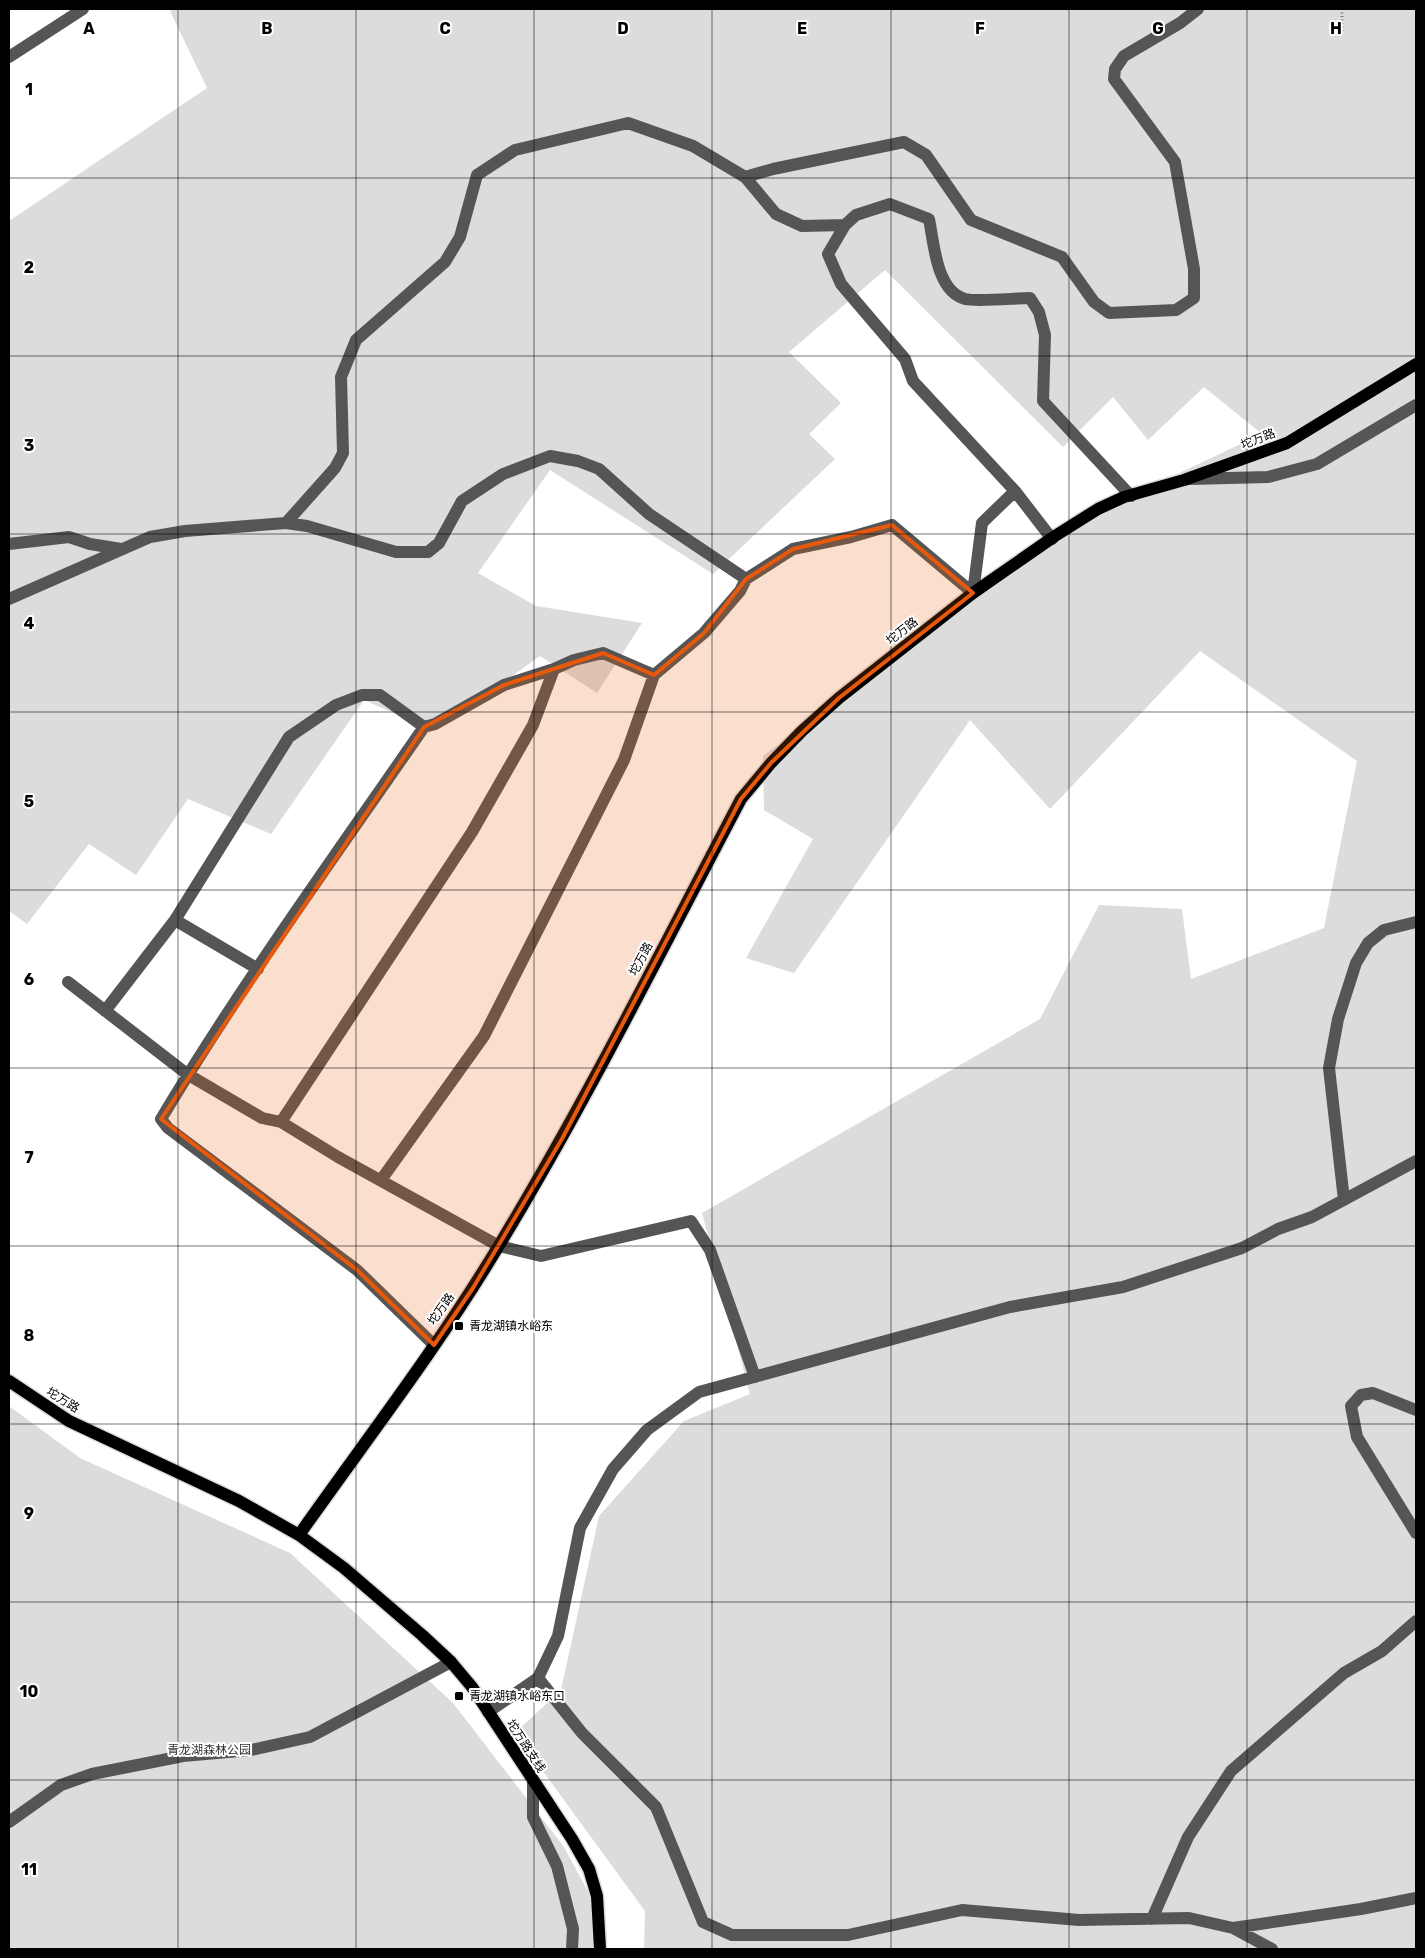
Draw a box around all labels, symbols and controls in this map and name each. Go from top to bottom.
text: A [83,19,95,38]
text: B [261,19,273,38]
text: C [439,19,451,38]
text: D [617,19,629,38]
text: E [797,19,807,38]
text: F [975,19,985,38]
text: G [1152,19,1164,38]
text: H [1330,19,1342,38]
text: 1 [25,80,33,99]
text: 2 [24,258,34,277]
street label: 坨万路 [1239,426,1277,452]
text: 3 [24,436,34,455]
text: 4 [24,614,35,633]
street label: 坨万路 [884,614,920,648]
text: 5 [24,792,34,811]
street label: 坨万路 [626,940,656,978]
text: 6 [24,970,34,989]
text: 7 [24,1148,34,1167]
street label: 坨万路 [425,1290,457,1328]
place label: 青龙湖镇水峪东 [469,1319,553,1333]
marker: 青龙湖镇水峪东 [453,1320,465,1332]
text: 8 [24,1326,35,1345]
street label: 坨万路 [44,1385,82,1415]
text: 9 [24,1504,34,1523]
text: 10 [20,1682,39,1701]
place label: 青龙湖镇水峪东口 [469,1689,565,1703]
marker: 青龙湖镇水峪东口 [453,1690,465,1702]
street label: 坨万路支线 [504,1717,548,1775]
park label: 青龙湖森林公园 [167,1743,251,1757]
text: 11 [21,1860,37,1879]

